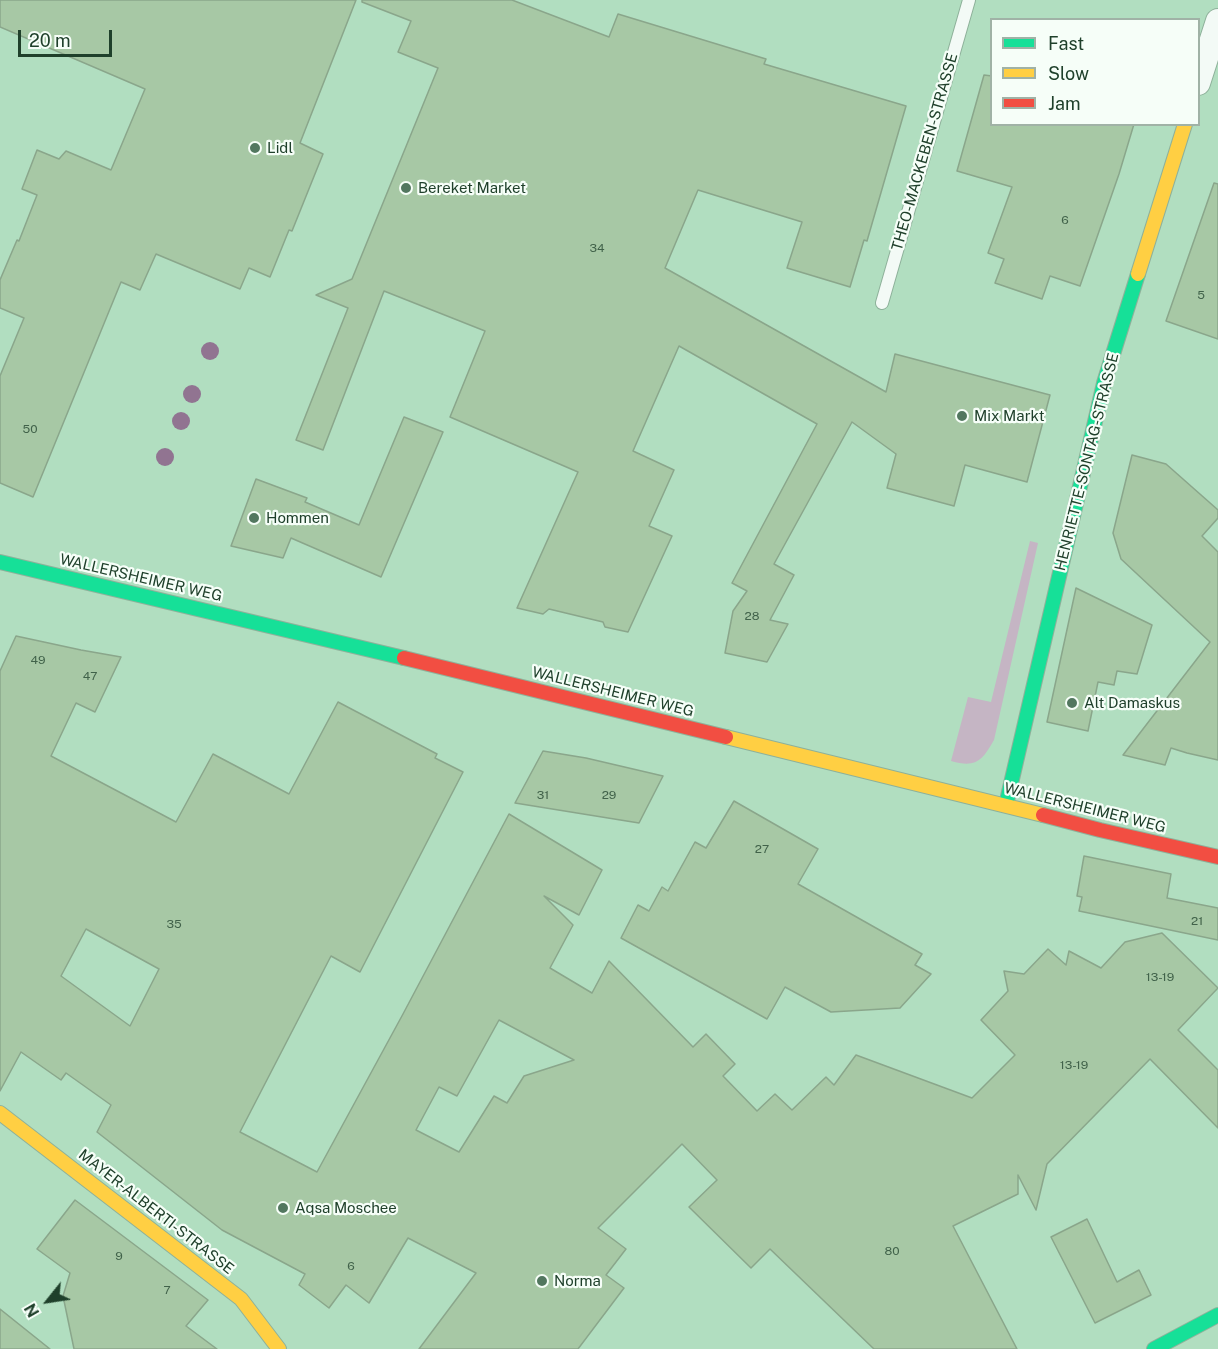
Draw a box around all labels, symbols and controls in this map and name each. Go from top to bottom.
scale bar [21,18,116,56]
legend [990,18,1200,126]
text: 20 m [29,30,71,51]
text: Fast [1048,33,1084,54]
street label: THEO-MACKEBEN-STRASSE [888,51,962,253]
text: Slow [1048,63,1089,84]
text: Jam [1048,93,1081,114]
place label: Lidl [267,139,293,157]
marker: Lidl [248,141,262,155]
place label: Bereket Market [418,179,526,197]
marker: Bereket Market [399,181,413,195]
house number: 6 [1061,213,1069,227]
house number: 34 [589,241,605,255]
house number: 5 [1197,288,1205,302]
street label: HENRIETTE-SONTAG-STRASSE [1051,351,1123,573]
place label: Mix Markt [974,407,1045,425]
marker: Mix Markt [955,409,969,423]
house number: 50 [22,422,38,436]
place label: Hommen [266,509,329,527]
marker: Hommen [247,511,261,525]
street label: WALLERSHEIMER WEG [58,551,224,605]
house number: 28 [745,609,759,623]
house number: 49 [30,653,46,667]
street label: WALLERSHEIMER WEG [530,663,696,721]
house number: 47 [83,669,97,683]
place label: Alt Damaskus [1084,694,1180,712]
marker: Alt Damaskus [1065,696,1079,710]
street label: WALLERSHEIMER WEG [1002,779,1168,837]
house number: 31 [537,788,549,802]
house number: 29 [602,788,616,802]
house number: 27 [755,842,769,856]
house number: 21 [1191,914,1203,928]
house number: 35 [166,917,182,931]
house number: 13-19 [1146,970,1174,984]
house number: 13-19 [1060,1058,1088,1072]
street label: MAYER-ALBERTI-STRASSE [75,1146,237,1278]
place label: Aqsa Moschee [295,1199,397,1217]
marker: Aqsa Moschee [276,1201,290,1215]
house number: 80 [884,1244,900,1258]
house number: 9 [115,1249,123,1263]
house number: 6 [347,1259,355,1273]
north arrow [18,1271,78,1331]
place label: Norma [554,1272,601,1290]
marker: Norma [535,1274,549,1288]
house number: 7 [163,1283,171,1297]
text: N [21,1300,43,1320]

